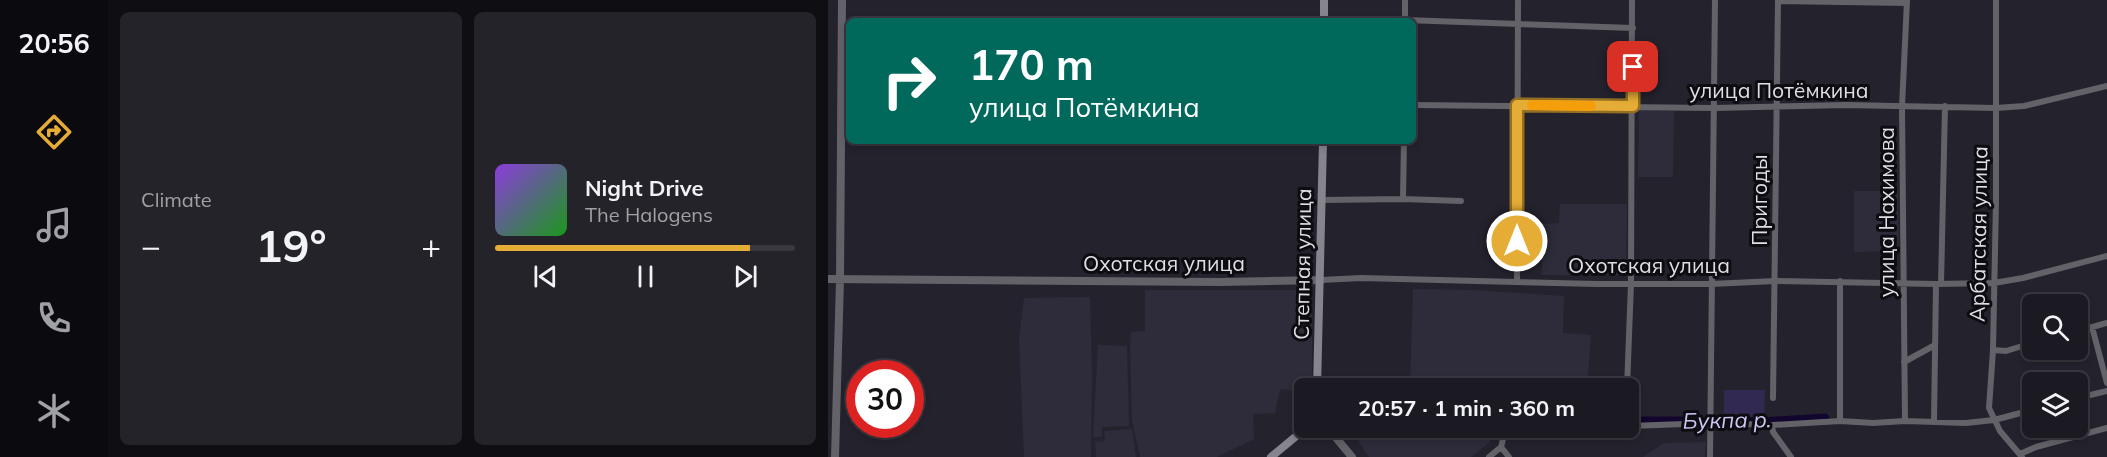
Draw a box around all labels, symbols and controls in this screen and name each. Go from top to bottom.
text: 20:56 [18,26,90,60]
text: 170 m [969,38,1094,91]
pin [1607,41,1658,92]
icon: right [870,42,948,120]
icon: arrive [1616,50,1649,83]
street label: улица Потёмкина [1689,77,1869,103]
text: улица Потёмкина [969,90,1200,124]
icon: directions [33,111,75,153]
street label: улица Нахимова [1873,127,1899,297]
street label: Арбатская улица [1963,146,1993,322]
street label: Пригоды [1746,154,1772,246]
text: Night Drive [585,174,704,202]
text: Climate [141,187,212,212]
street label: Степная улица [1288,188,1316,340]
text: The Halogens [585,202,713,227]
icon: music [33,204,75,246]
position arrow [1485,209,1549,273]
text: 19° [255,217,327,273]
text: − [141,225,161,266]
text: + [421,225,441,266]
street label: Охотская улица [1083,250,1245,276]
street label: Охотская улица [1568,252,1730,278]
icon: previous [529,260,562,293]
icon: pause [629,260,662,293]
icon: next [729,260,762,293]
map controls [2022,294,2088,438]
button: search [2022,294,2088,360]
icon: phone [33,297,75,339]
speed limit sign: 30 [846,360,924,438]
button: layers [2022,372,2088,438]
icon: climate [33,390,75,432]
text: 20:57 · 1 min · 360 m [1358,394,1575,422]
water label: Букпа р. [1682,405,1772,435]

